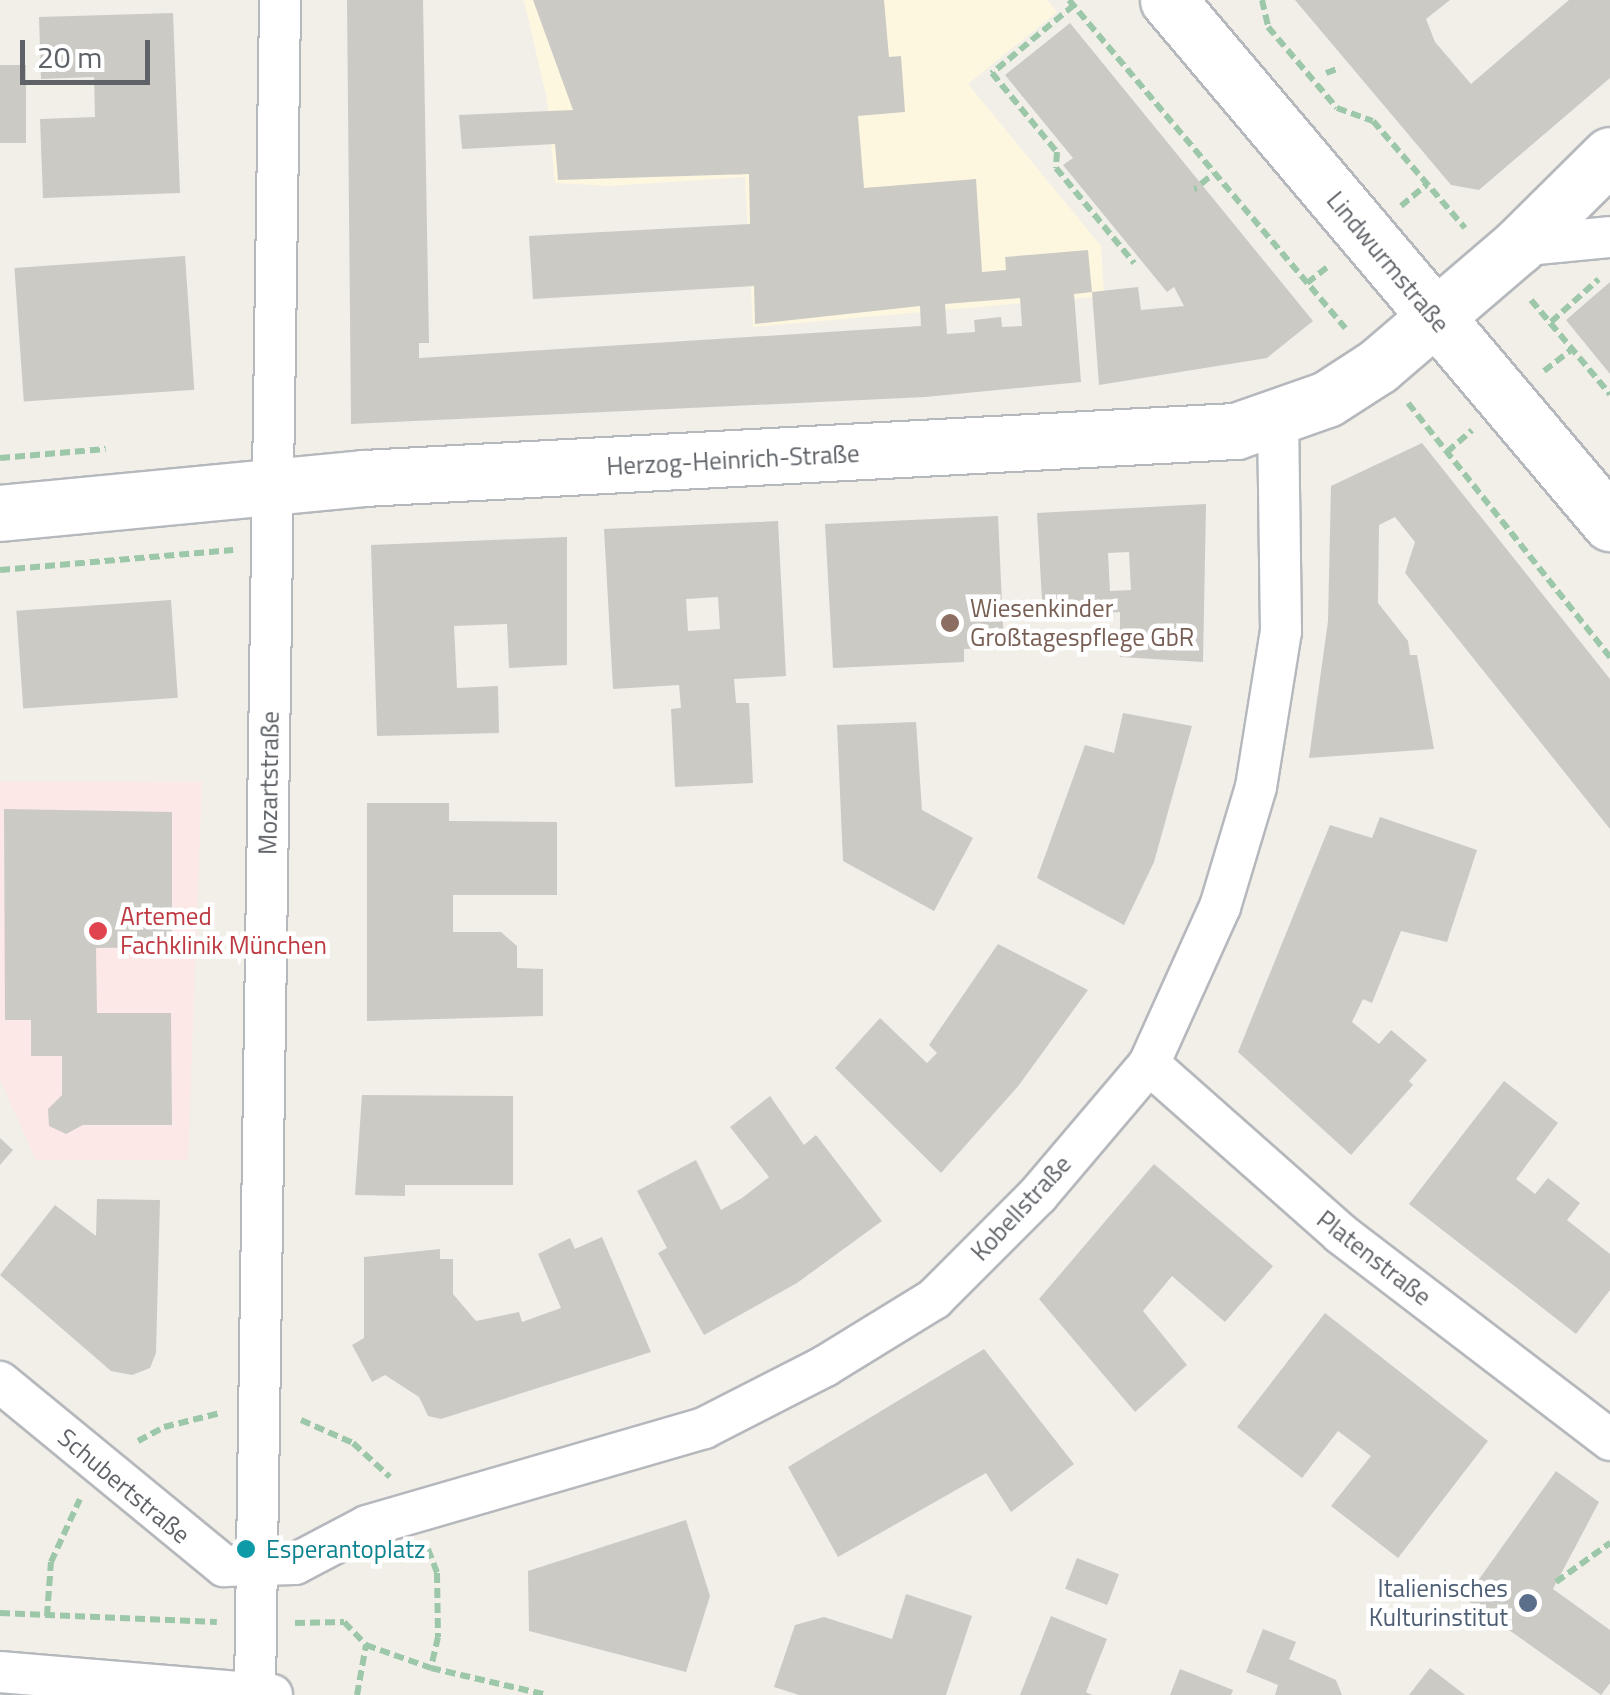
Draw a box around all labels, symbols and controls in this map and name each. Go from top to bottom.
scale bar [25,20,155,82]
text: 20 m [37,34,102,80]
street label: Lindwurmstraße [1320,186,1456,338]
street label: Herzog-Heinrich-Straße [606,438,860,482]
place label: Wiesenkinder Großtagespflege GbR [970,594,1194,653]
marker: Wiesenkinder Großtagespflege GbR [939,612,961,634]
street label: Mozartstraße [253,711,285,855]
place label: Artemed Fachklinik München [120,902,327,961]
marker: Artemed Fachklinik München [85,918,111,944]
street label: Kobellstraße [965,1149,1077,1267]
street label: Platenstraße [1311,1204,1437,1312]
street label: Schubertstraße [52,1422,196,1550]
place label: Esperantoplatz [266,1534,425,1564]
marker: Esperantoplatz [235,1538,257,1560]
place label: Italienisches Kulturinstitut [1369,1574,1508,1633]
marker: Italienisches Kulturinstitut [1517,1592,1539,1614]

